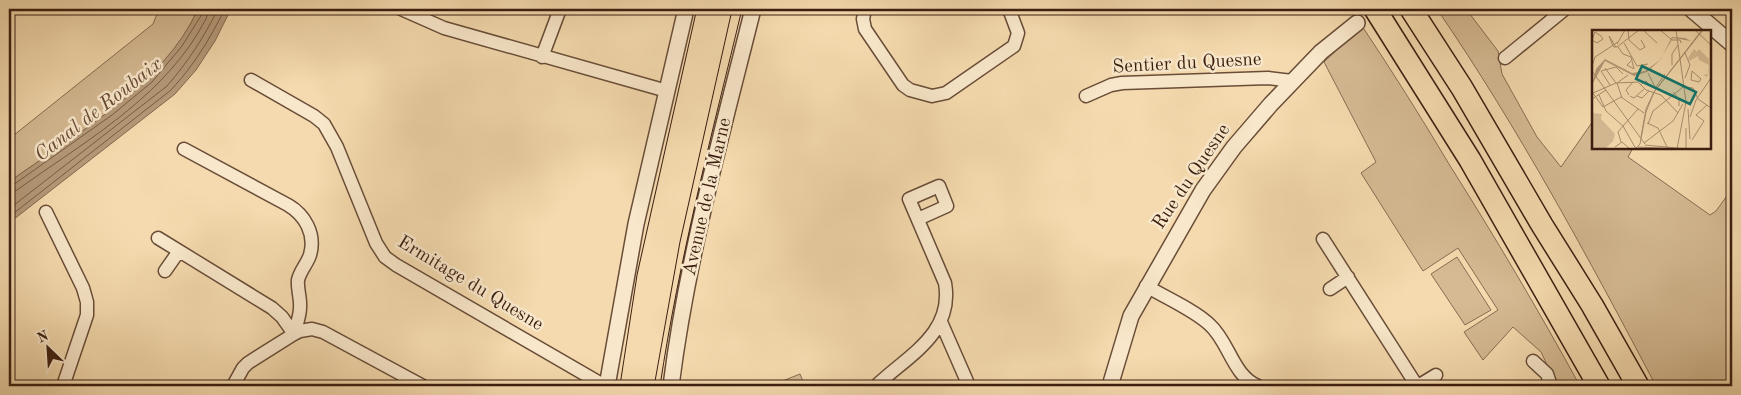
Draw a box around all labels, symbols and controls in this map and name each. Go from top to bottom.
inset map [1592,30,1711,149]
street label: Sentier du Quesne [1112,51,1262,77]
water label: Canal de Roubaix [32,54,166,166]
street label: Avenue de la Marne [681,116,735,278]
street label: Rue du Quesne [1150,121,1234,233]
street label: Ermitage du Quesne [394,233,546,335]
north arrow [22,322,72,372]
text: N [35,328,51,346]

